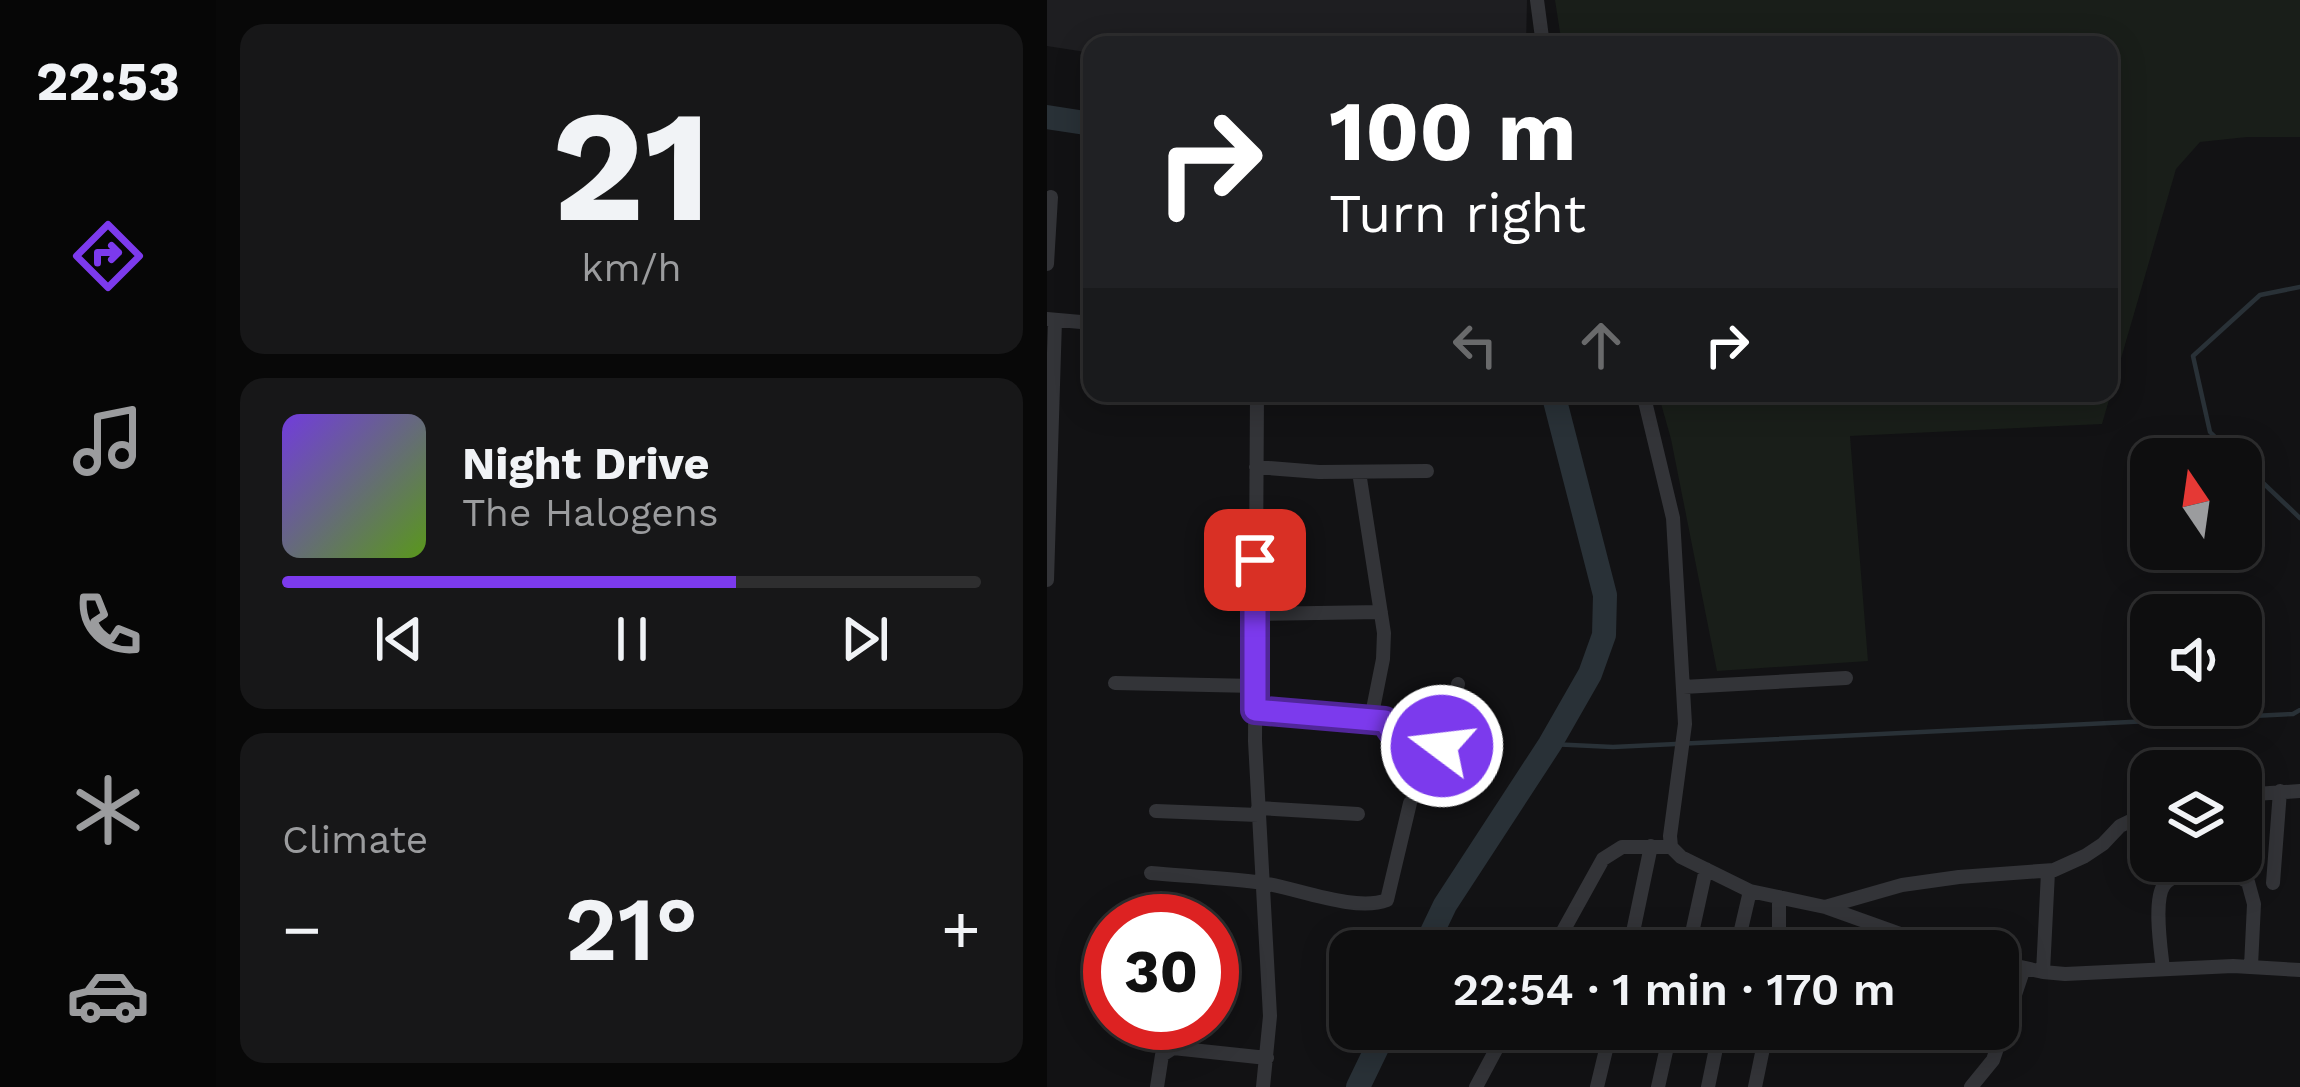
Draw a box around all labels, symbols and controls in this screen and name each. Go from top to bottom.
text: 22:53 [36,50,180,113]
text: 21 [551,75,712,258]
text: 100 m [1329,82,1576,180]
icon: right [1131,84,1287,240]
text: Turn right [1329,182,1586,245]
icon: directions [66,214,150,298]
text: km/h [581,245,682,290]
icon: left [1442,312,1508,378]
icon: ahead [1568,312,1634,378]
icon: right [1694,312,1760,378]
icon: music [66,399,150,483]
text: Night Drive [462,437,710,490]
north arrow [2130,438,2262,570]
map controls [2130,438,2262,882]
text: The Halogens [462,490,718,535]
pin [1204,509,1306,611]
icon: arrive [1222,527,1288,593]
icon: phone [66,583,150,667]
button: sound [2130,594,2262,726]
icon: previous [366,606,432,672]
icon: pause [599,606,665,672]
icon: next [832,606,898,672]
position arrow [1379,683,1505,809]
button: layers [2130,750,2262,882]
icon: climate [66,768,150,852]
text: Climate [282,817,428,862]
text: 21° [564,876,699,982]
text: − [282,891,322,968]
text: + [941,891,981,968]
speed limit sign: 30 [1083,894,1239,1050]
icon: car [66,953,150,1037]
text: 22:54 · 1 min · 170 m [1452,963,1896,1016]

